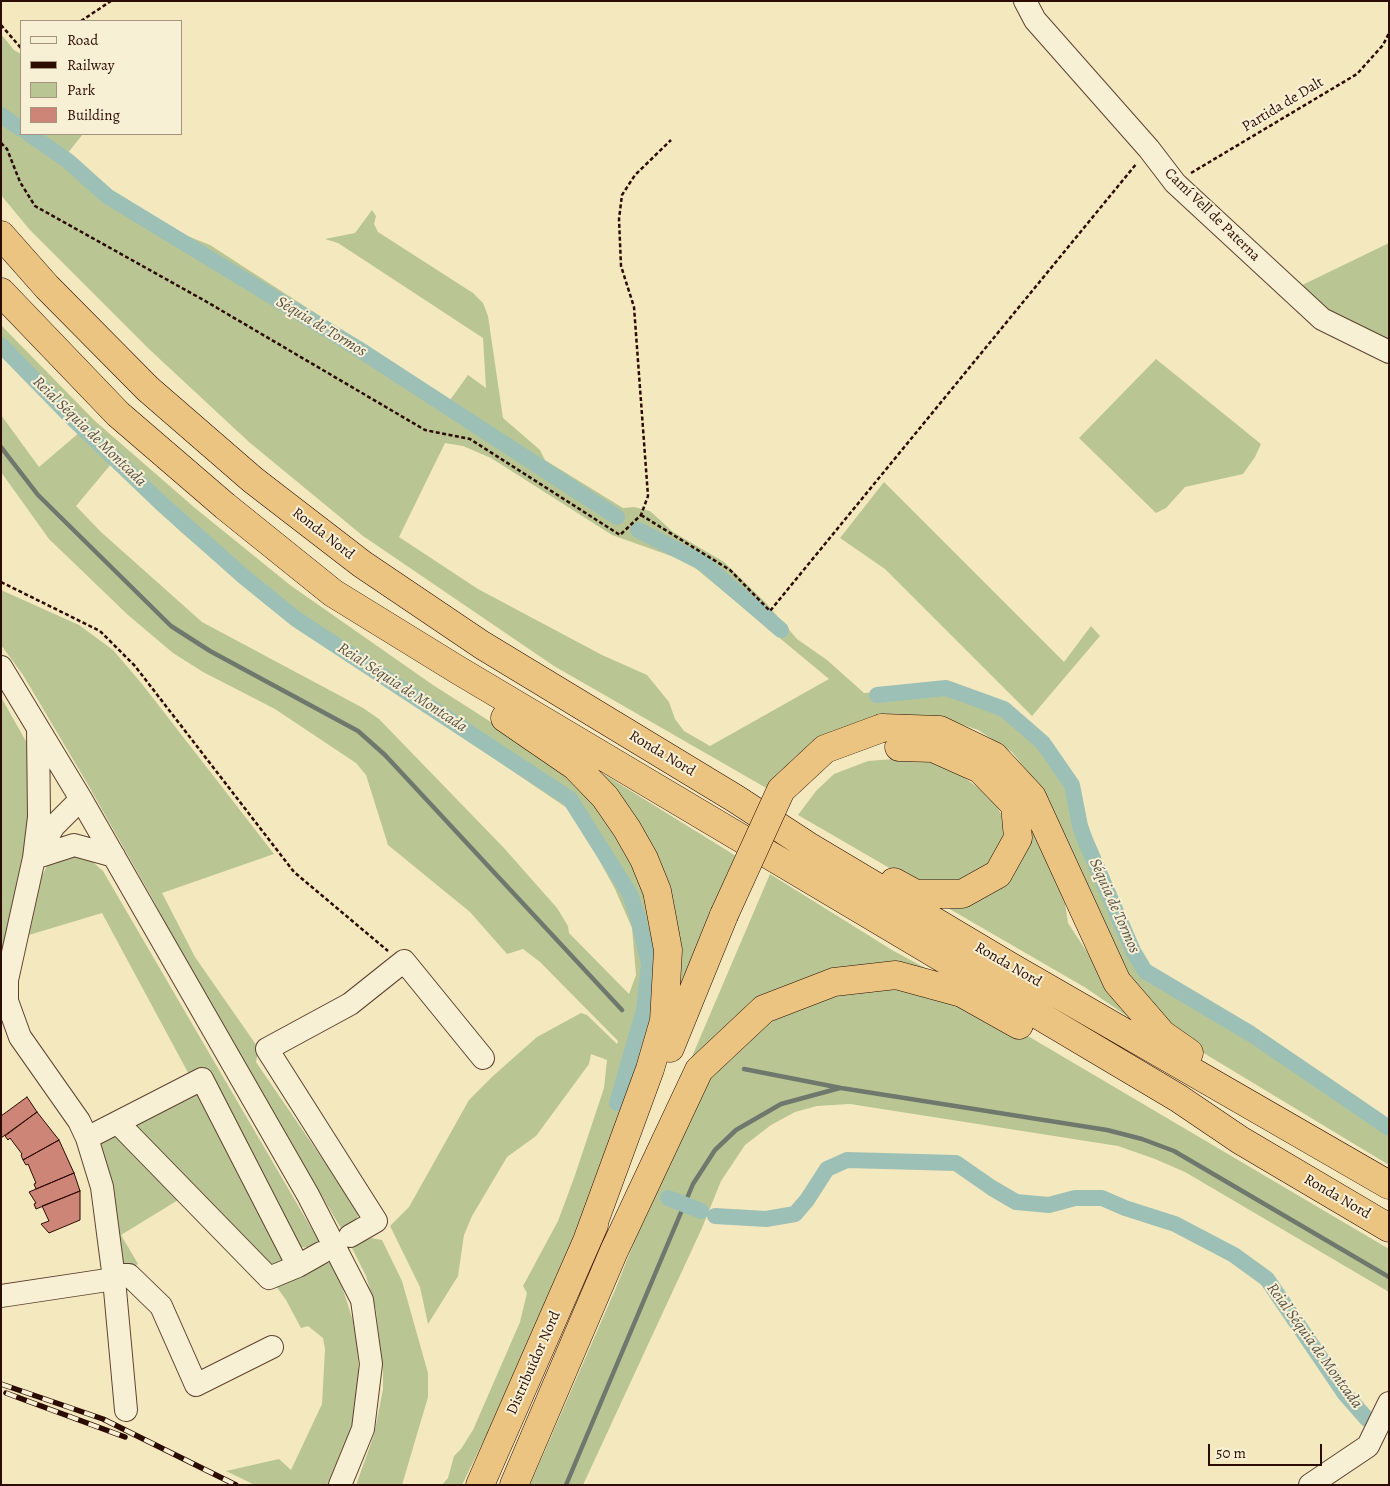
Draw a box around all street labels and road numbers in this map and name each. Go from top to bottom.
street label: Partida de Dalt [1239,74,1327,136]
street label: Camí Vell de Paterna [1160,165,1264,265]
street label: Ronda Nord [288,504,358,564]
street label: Ronda Nord [626,727,698,781]
street label: Ronda Nord [971,939,1045,991]
street label: Ronda Nord [1300,1171,1374,1223]
street label: Distribuïdor Nord [503,1308,565,1418]

